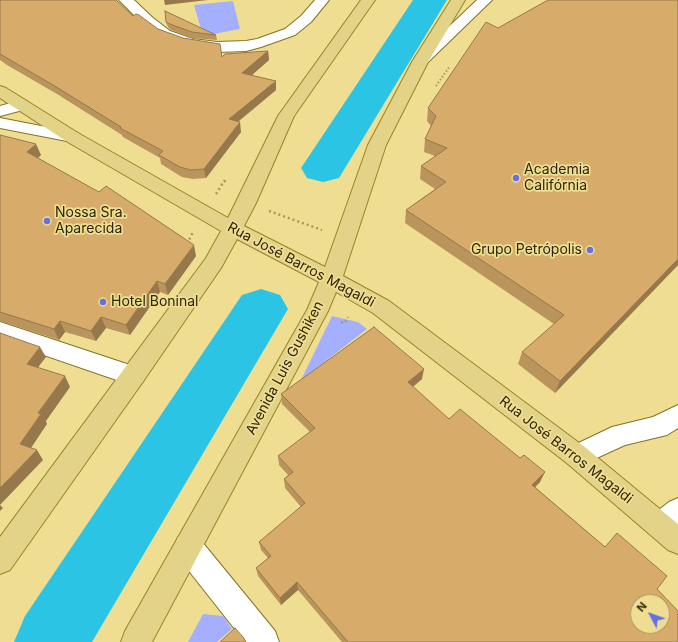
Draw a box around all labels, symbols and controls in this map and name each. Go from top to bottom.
place label: Academia Califórnia [524,162,590,194]
marker: Academia Califórnia [511,173,521,183]
place label: Nossa Sra. Aparecida [55,205,127,238]
marker: Nossa Sra. Aparecida [42,216,52,226]
street label: Rua José Barros Magaldi [224,219,378,311]
place label: Grupo Petrópolis [471,242,582,258]
marker: Grupo Petrópolis [585,245,595,255]
place label: Hotel Boninal [111,294,198,310]
marker: Hotel Boninal [98,297,108,307]
street label: Avenida Luis Gushiken [243,298,327,438]
street label: Rua José Barros Magaldi [496,393,636,507]
north arrow [630,594,670,634]
text: N [634,599,650,615]

